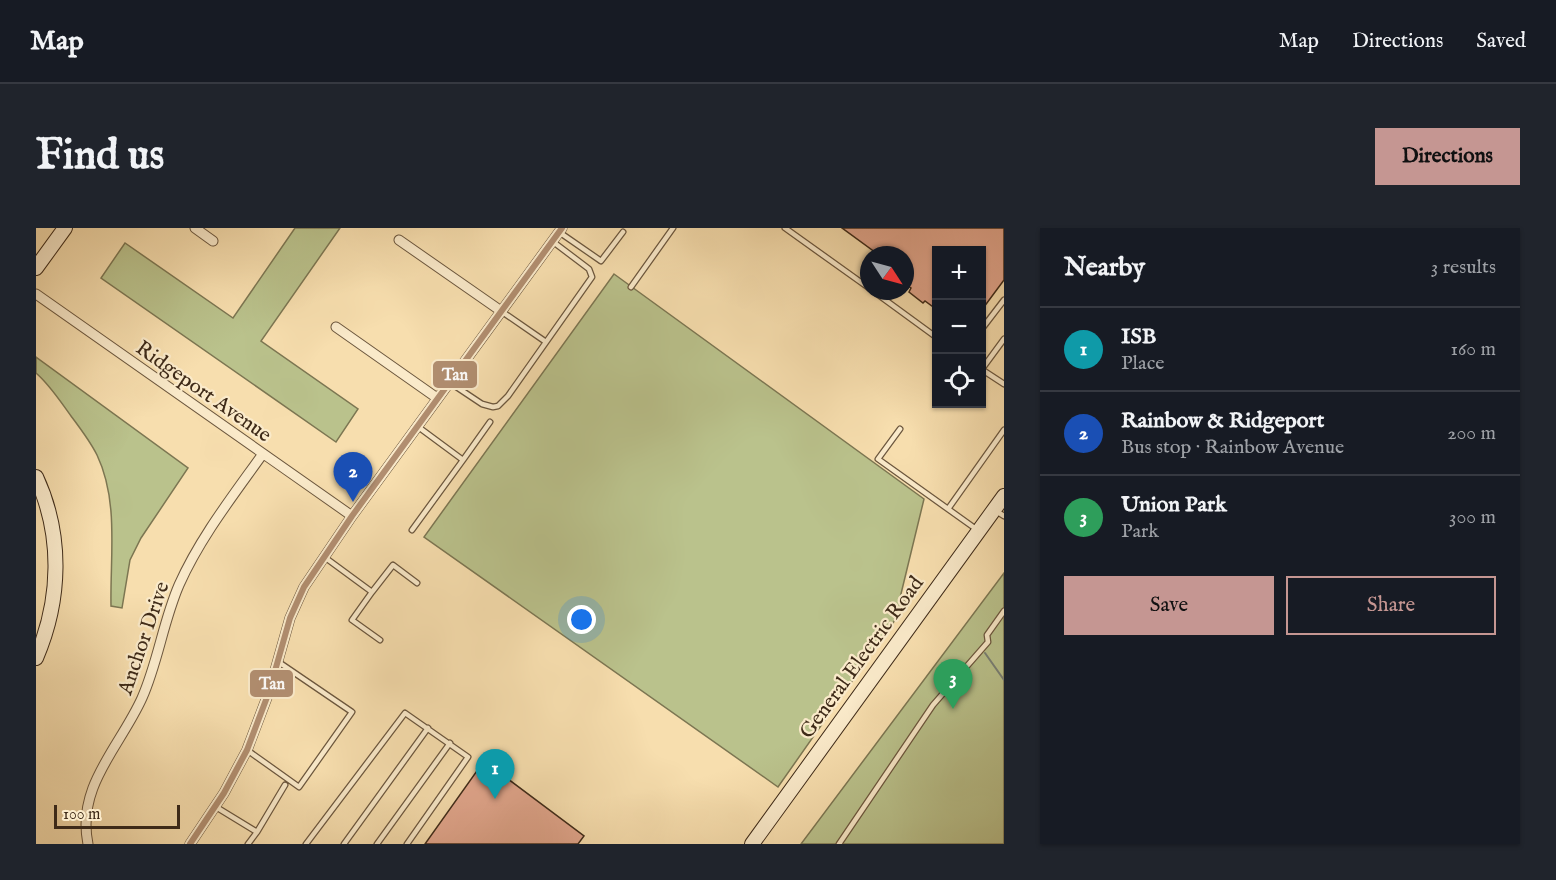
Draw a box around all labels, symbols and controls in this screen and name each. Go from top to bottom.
text: Map [30,24,84,59]
text: Map [1279,28,1319,55]
text: Directions [1352,28,1443,55]
text: Saved [1476,28,1526,55]
button: Directions [1375,128,1520,185]
text: Find us [36,130,164,183]
north arrow [860,246,914,300]
map controls [932,246,986,408]
button: + [932,246,986,300]
text: Nearby [1064,251,1145,284]
text: 3 results [1431,255,1496,280]
button: − [932,300,986,354]
text: ISB [1121,323,1156,351]
street label: Ridgeport Avenue [130,335,277,449]
text: 1 [1080,337,1087,362]
text: 160 m [1450,337,1496,362]
text: Place [1121,351,1164,376]
button: locate [932,354,986,408]
line badge: Tan [432,360,478,389]
text: Tan [441,366,468,386]
text: Rainbow & Ridgeport [1121,407,1324,435]
text: 2 [1079,421,1088,446]
text: 200 m [1447,421,1496,446]
text: Bus stop · Rainbow Avenue [1121,435,1344,460]
pin: 2 [334,452,372,502]
text: Union Park [1121,491,1227,519]
text: 3 [1080,505,1087,530]
text: 300 m [1449,505,1496,530]
text: Park [1121,519,1159,544]
street label: General Electric Road [794,571,931,745]
button: Save [1064,576,1274,635]
button: Share [1286,576,1496,635]
street label: Anchor Drive [112,578,177,700]
your location [567,605,596,634]
pin: 3 [934,660,972,709]
line badge: Tan [249,669,294,698]
text: Tan [258,675,285,695]
pin: 1 [476,750,514,799]
scale bar [54,802,180,830]
text: 100 m [63,805,100,825]

